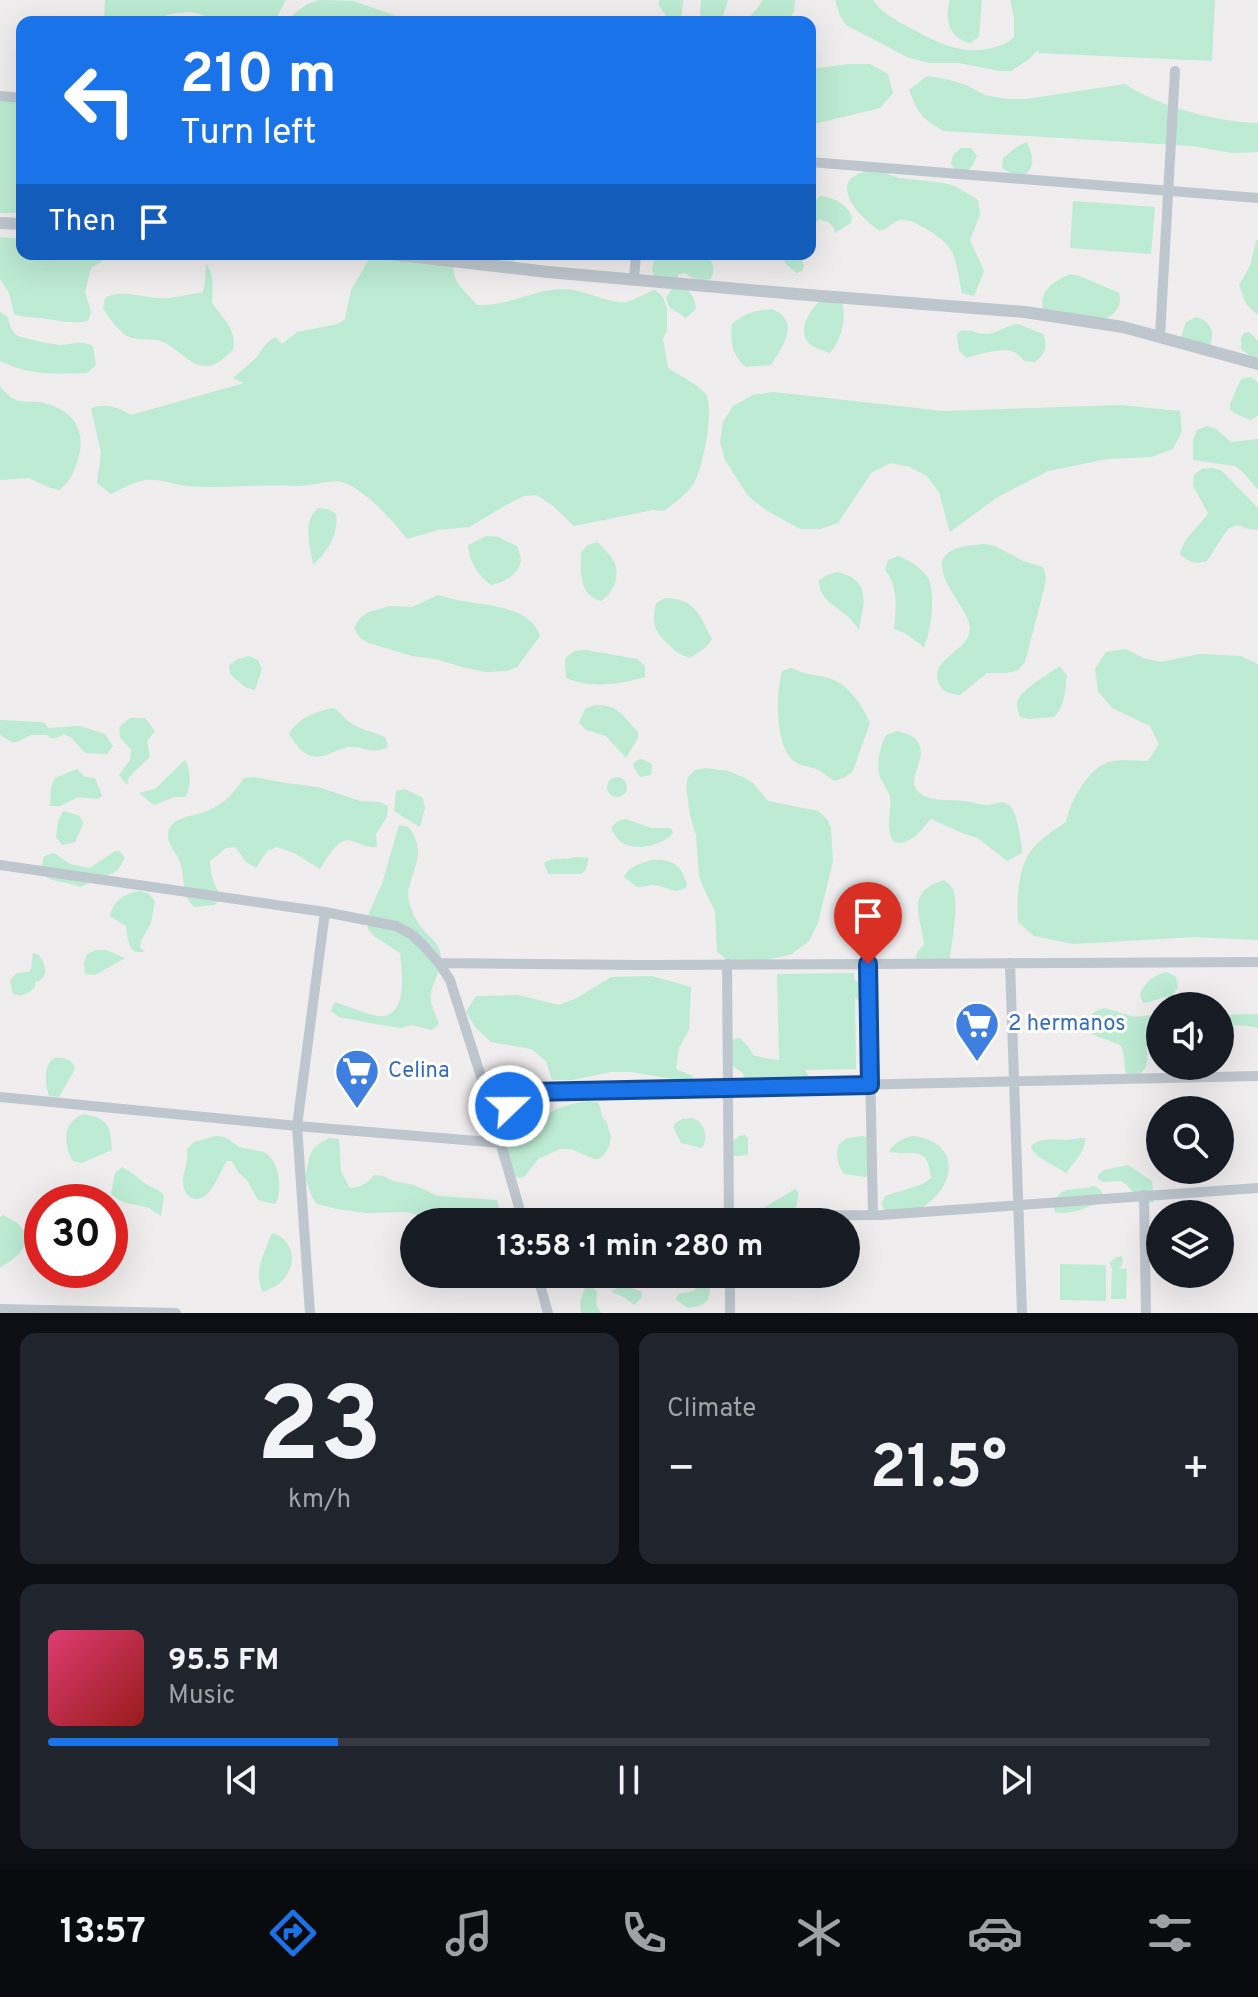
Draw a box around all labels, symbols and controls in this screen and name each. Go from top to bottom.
text: 210 m [180,42,337,112]
icon: left [48,48,152,152]
text: Turn left [180,111,317,157]
icon: arrive [132,200,176,244]
text: Then [48,204,116,241]
pin [834,882,902,964]
icon: arrive [846,894,890,938]
map controls [1146,992,1234,1288]
button: sound [1146,992,1234,1080]
supermarket icon: 2 hermanos [953,1000,1001,1063]
place label: 2 hermanos [1008,1011,1126,1038]
supermarket icon: Celina [333,1047,381,1110]
place label: Celina [388,1058,450,1085]
position arrow [467,1064,551,1148]
button: search [1146,1096,1234,1184]
speed limit sign: 30 [24,1184,128,1288]
button: layers [1146,1200,1234,1288]
text: 13:58 · 1 min · 280 m [497,1229,763,1266]
text: 23 [257,1366,382,1498]
text: Climate [667,1393,756,1426]
text: 21.5° [870,1433,1007,1509]
text: − [667,1443,695,1499]
text: + [1182,1443,1210,1499]
text: km/h [288,1484,351,1517]
text: 95.5 FM [168,1643,279,1680]
text: Music [168,1680,235,1713]
icon: previous [220,1758,264,1802]
icon: pause [607,1758,651,1802]
icon: next [994,1758,1038,1802]
icon: directions [265,1905,321,1961]
icon: music [441,1905,497,1961]
icon: phone [616,1905,672,1961]
icon: climate [791,1905,847,1961]
icon: car [967,1905,1023,1961]
icon: filters [1142,1905,1198,1961]
text: 13:57 [60,1910,146,1956]

